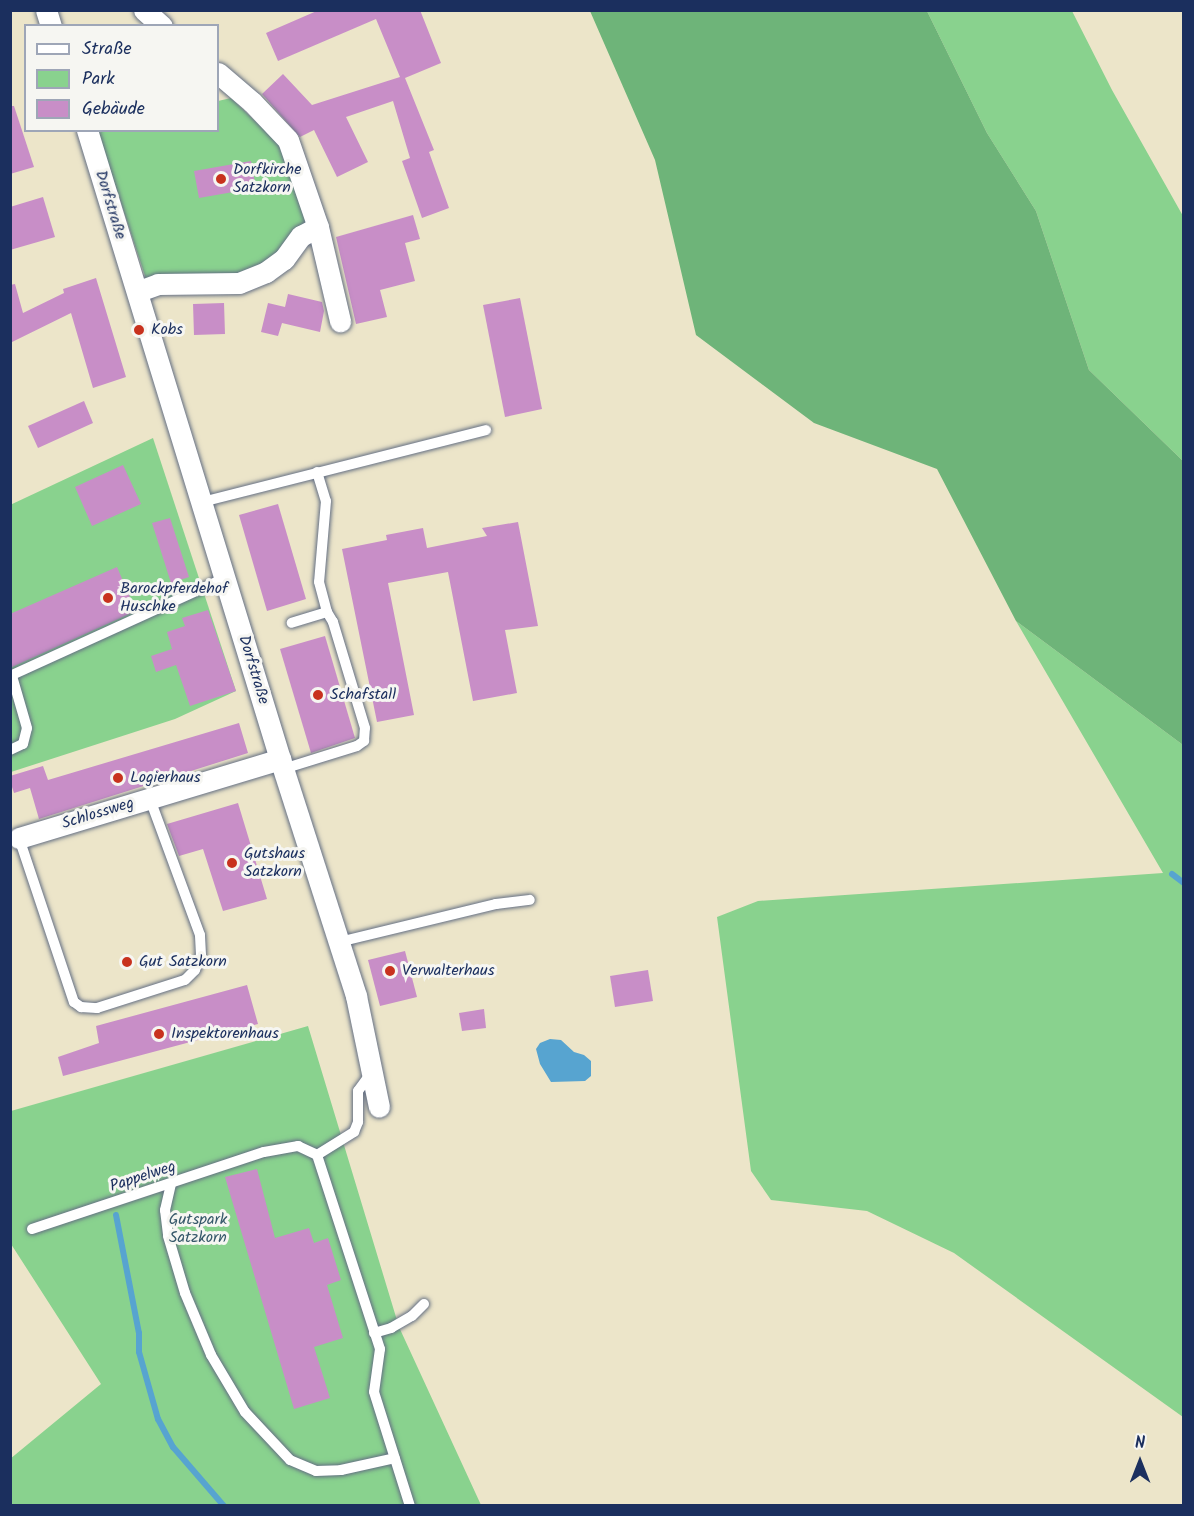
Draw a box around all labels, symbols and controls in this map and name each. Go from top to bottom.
legend [24,24,219,132]
text: Straße [82,35,132,64]
text: Park [82,65,115,94]
text: Gebäude [82,95,145,124]
place label: Dorfkirche Satzkorn [233,160,301,198]
street label: Dorfstraße [90,168,130,242]
marker: Dorfkirche Satzkorn [214,172,228,186]
place label: Kobs [151,320,183,340]
marker: Kobs [132,323,146,337]
place label: Barockpferdehof Huschke [120,579,228,617]
marker: Barockpferdehof Huschke [101,591,115,605]
street label: Dorfstraße [233,633,273,707]
place label: Schafstall [330,685,396,705]
marker: Schafstall [311,688,325,702]
place label: Logierhaus [130,768,200,788]
marker: Logierhaus [111,771,125,785]
street label: Schlossweg [60,794,136,834]
place label: Gutshaus Satzkorn [244,844,305,882]
marker: Gutshaus Satzkorn [225,856,239,870]
place label: Gut Satzkorn [139,952,227,972]
marker: Gut Satzkorn [120,955,134,969]
place label: Verwalterhaus [402,961,494,981]
marker: Verwalterhaus [383,964,397,978]
place label: Inspektorenhaus [171,1024,279,1044]
marker: Inspektorenhaus [152,1027,166,1041]
street label: Pappelweg [108,1157,178,1197]
park label: Gutspark Satzkorn [169,1210,227,1248]
text: N [1135,1431,1145,1456]
north arrow [1110,1432,1170,1492]

